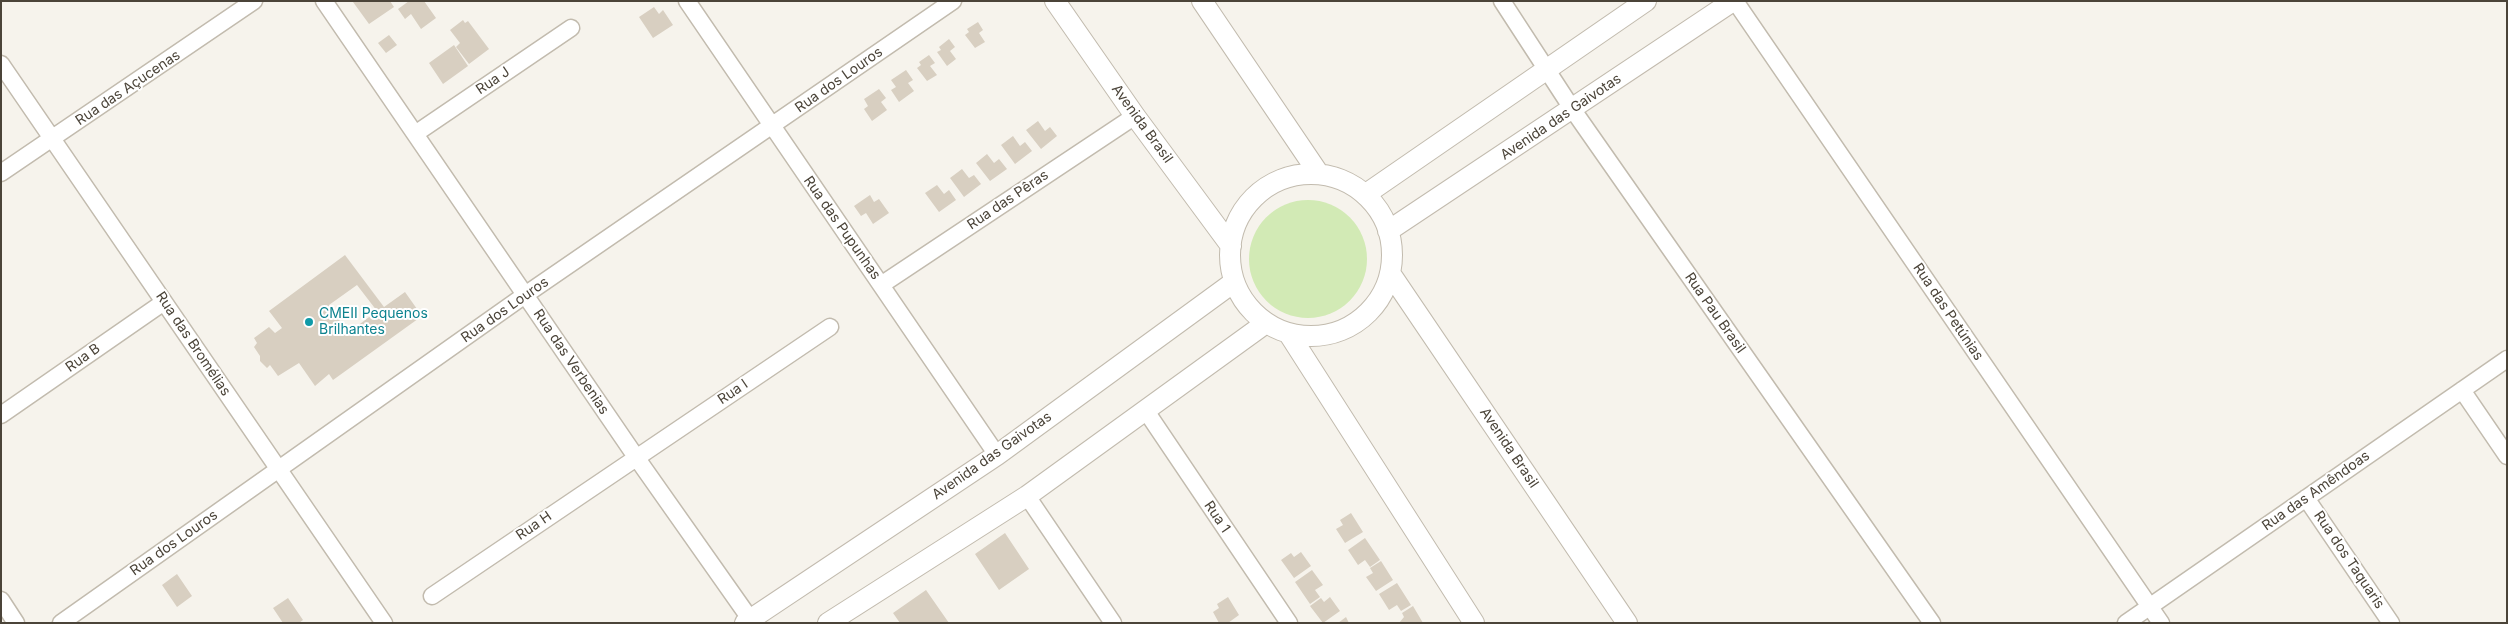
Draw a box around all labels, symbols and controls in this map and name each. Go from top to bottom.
street label: Rua dos Louros [792,44,886,116]
street label: Rua das Açucenas [73,47,183,129]
street label: Rua J [473,64,513,98]
street label: Avenida das Gaivotas [1498,70,1624,164]
street label: Avenida Brasil [1108,81,1176,167]
street label: Rua das Pêras [964,167,1052,233]
street label: Rua das Pupunhas [800,173,884,283]
street label: Rua das Petúnias [1909,260,1987,364]
street label: Rua Pau Brasil [1681,269,1749,357]
street label: Rua dos Louros [458,274,552,346]
street label: Rua das Bromélias [152,289,234,399]
place label: CMEII Pequenos Brilhantes [319,306,428,338]
street label: Rua das Verbenias [530,306,612,418]
marker: CMEII Pequenos Brilhantes [303,316,315,328]
street label: Rua B [63,340,103,376]
street label: Rua I [715,376,751,408]
street label: Avenida Brasil [1476,405,1542,491]
street label: Avenida das Gaivotas [929,408,1055,504]
street label: Rua das Amêndoas [2259,448,2373,534]
street label: Rua 1 [1200,498,1234,536]
street label: Rua dos Louros [127,507,221,579]
street label: Rua H [513,508,555,544]
street label: Rua dos Taquaris [2310,508,2388,612]

